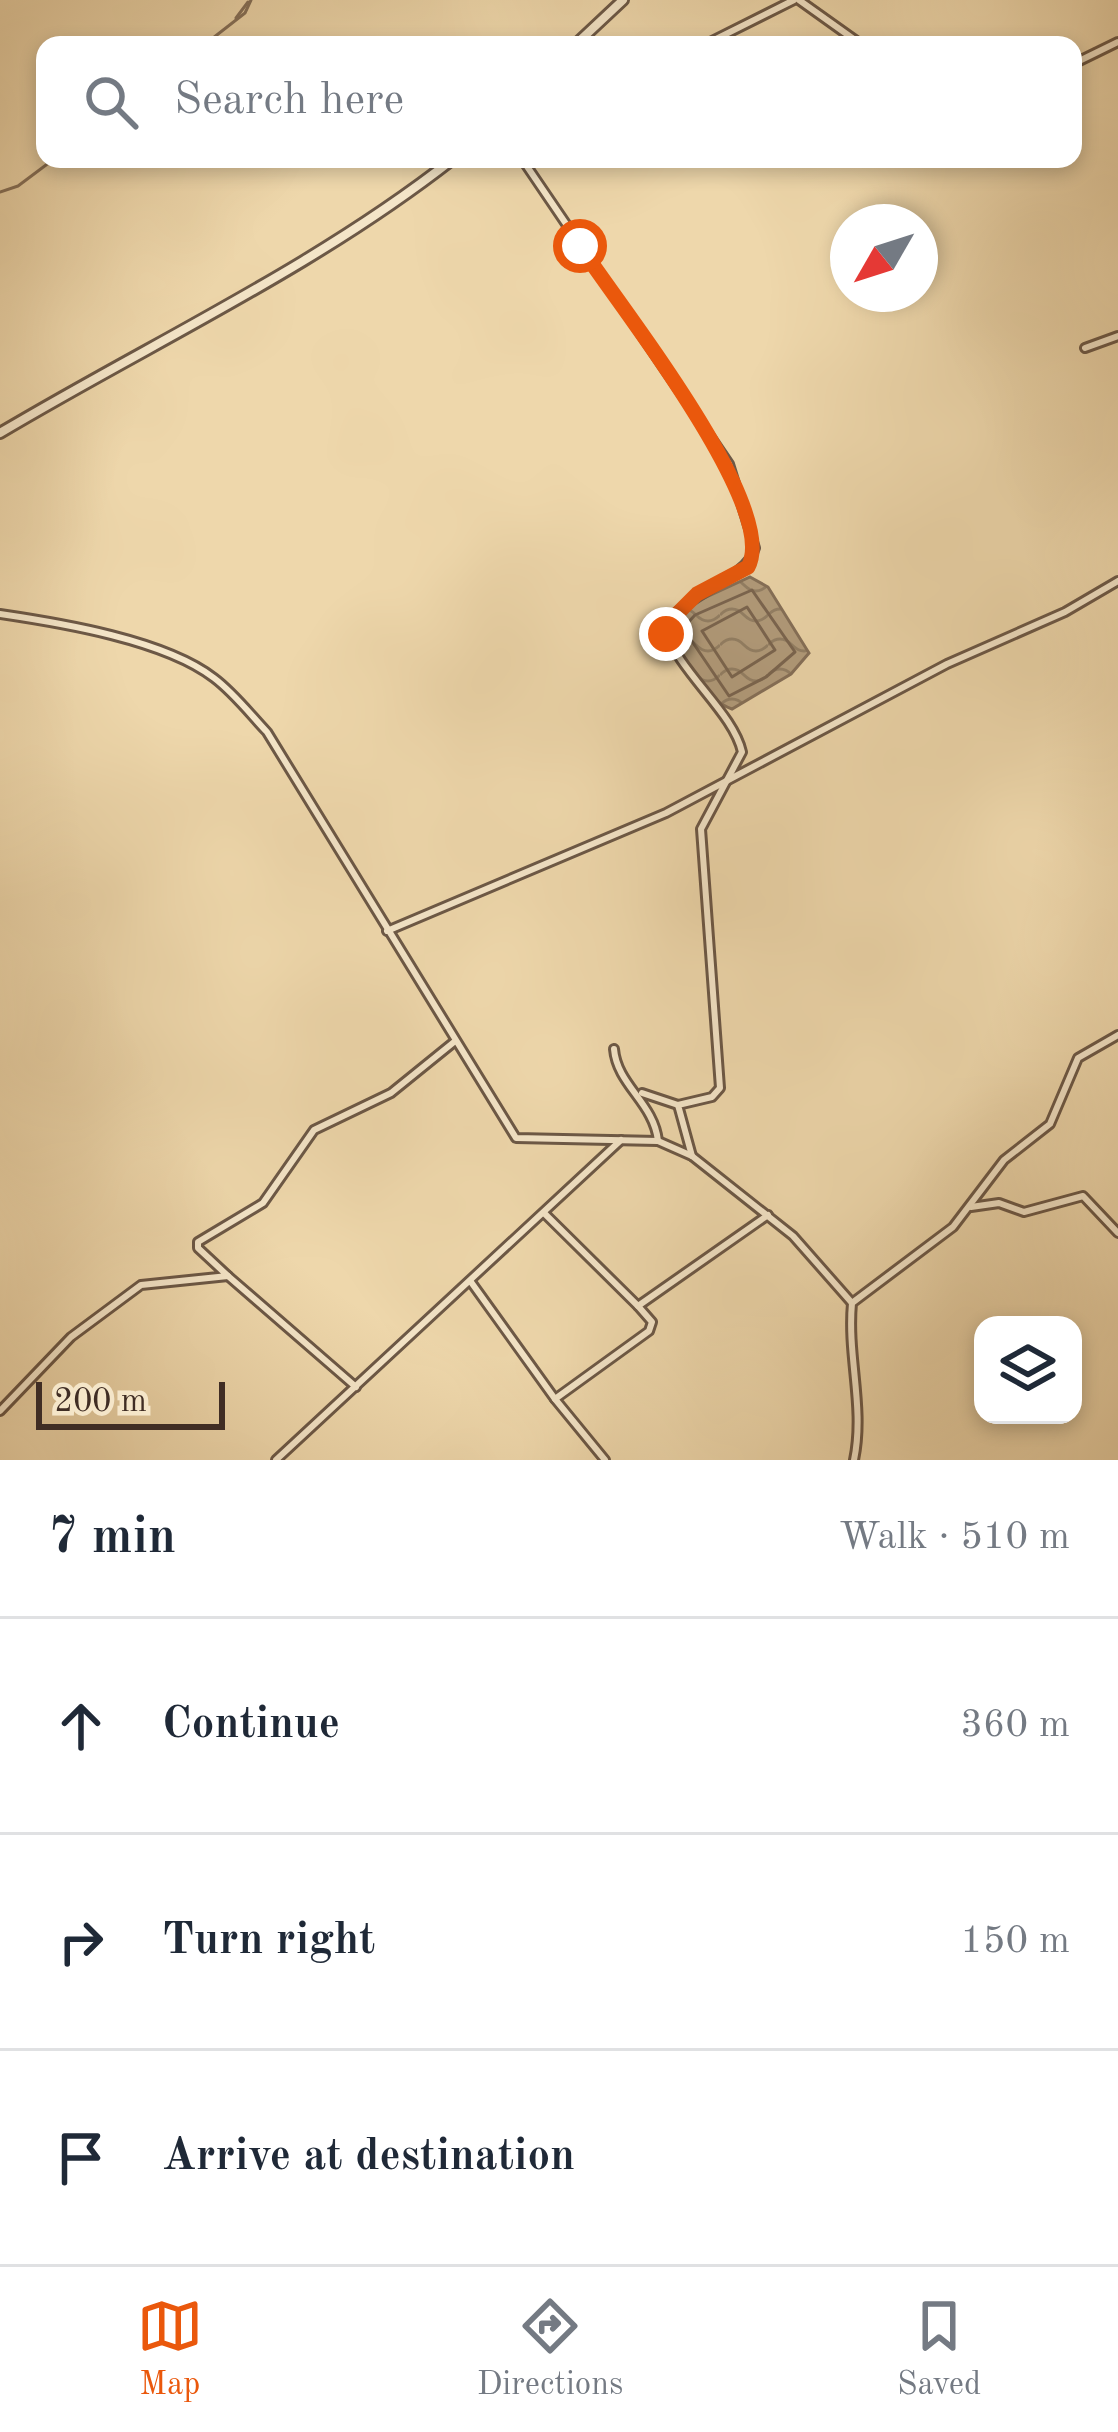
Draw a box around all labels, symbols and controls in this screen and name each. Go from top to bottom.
search box [36,36,1082,168]
icon: search [78,69,144,135]
text: Search here [174,79,404,124]
north arrow [830,204,938,312]
route start [553,219,607,273]
route end [639,607,693,661]
map controls [974,1316,1082,1424]
button: layers [974,1316,1082,1424]
scale bar [36,1376,225,1429]
text: 200 m [54,1386,147,1419]
text: 7 min [48,1513,176,1564]
text: Walk · 510 m [839,1518,1070,1557]
icon: ahead [48,1693,114,1759]
text: Continue [162,1703,340,1748]
text: 360 m [960,1706,1070,1745]
icon: right [48,1909,114,1975]
text: Turn right [162,1919,375,1964]
text: 150 m [960,1922,1070,1961]
icon: arrive [48,2125,114,2191]
text: Arrive at destination [162,2135,575,2180]
tab: Map [137,2293,203,2406]
tab: Directions [477,2293,623,2406]
tab: Saved [897,2293,981,2406]

